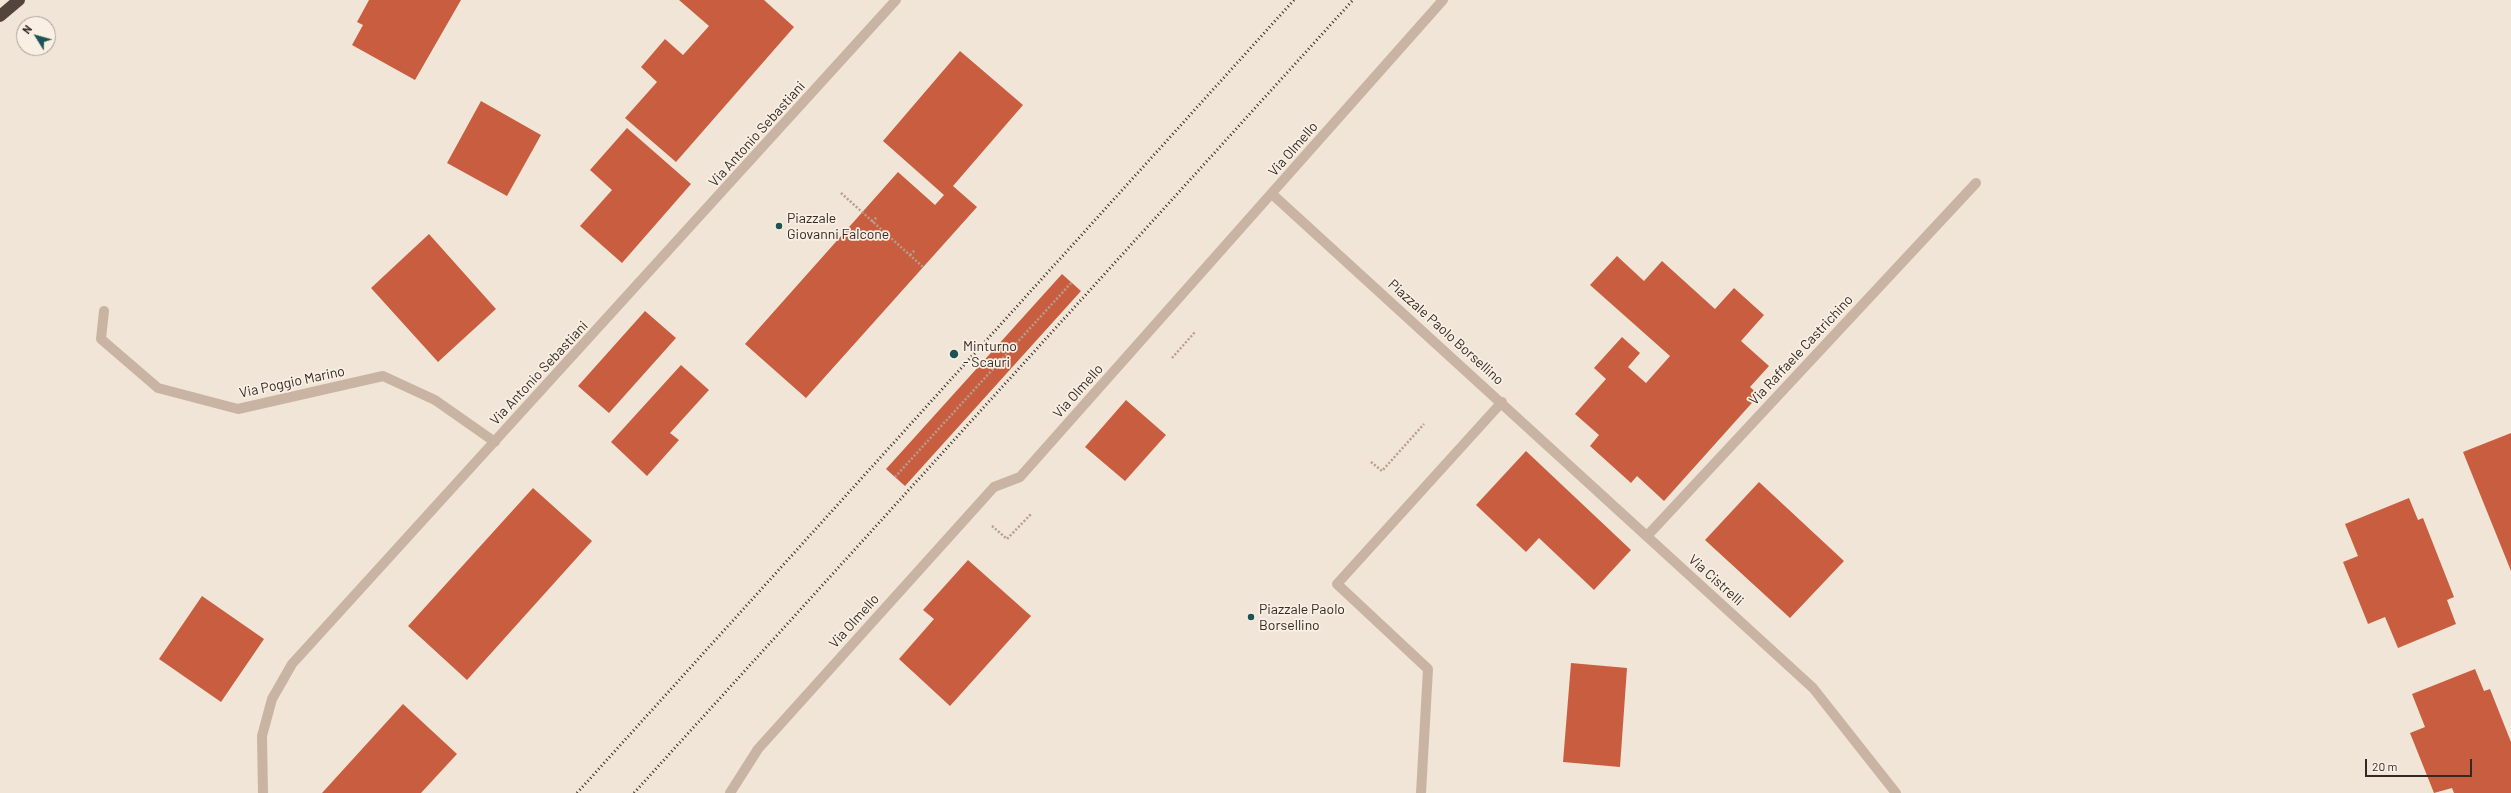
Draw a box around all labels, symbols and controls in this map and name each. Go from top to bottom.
north arrow [16,16,56,56]
text: N [19,22,34,36]
street label: Via Antonio Sebastiani [705,78,809,190]
street label: Via Olmello [1265,118,1321,180]
place label: Piazzale Giovanni Falcone [787,210,889,242]
marker: Piazzale Giovanni Falcone [774,221,784,231]
street label: Piazzale Paolo Borsellino [1385,276,1507,388]
street label: Via Raffaele Castrichino [1745,291,1857,409]
street label: Via Antonio Sebastiani [486,318,592,428]
place label: Minturno - Scauri [963,338,1017,370]
marker: Minturno - Scauri [948,348,960,360]
street label: Via Olmello [1049,361,1107,421]
street label: Via Poggio Marino [238,363,346,401]
street label: Via Cistrelli [1685,551,1747,609]
street label: Via Olmello [825,591,883,651]
place label: Piazzale Paolo Borsellino [1259,601,1345,634]
marker: Piazzale Paolo Borsellino [1246,612,1256,622]
scale bar [2367,751,2474,777]
text: 20 m [2372,759,2398,773]

